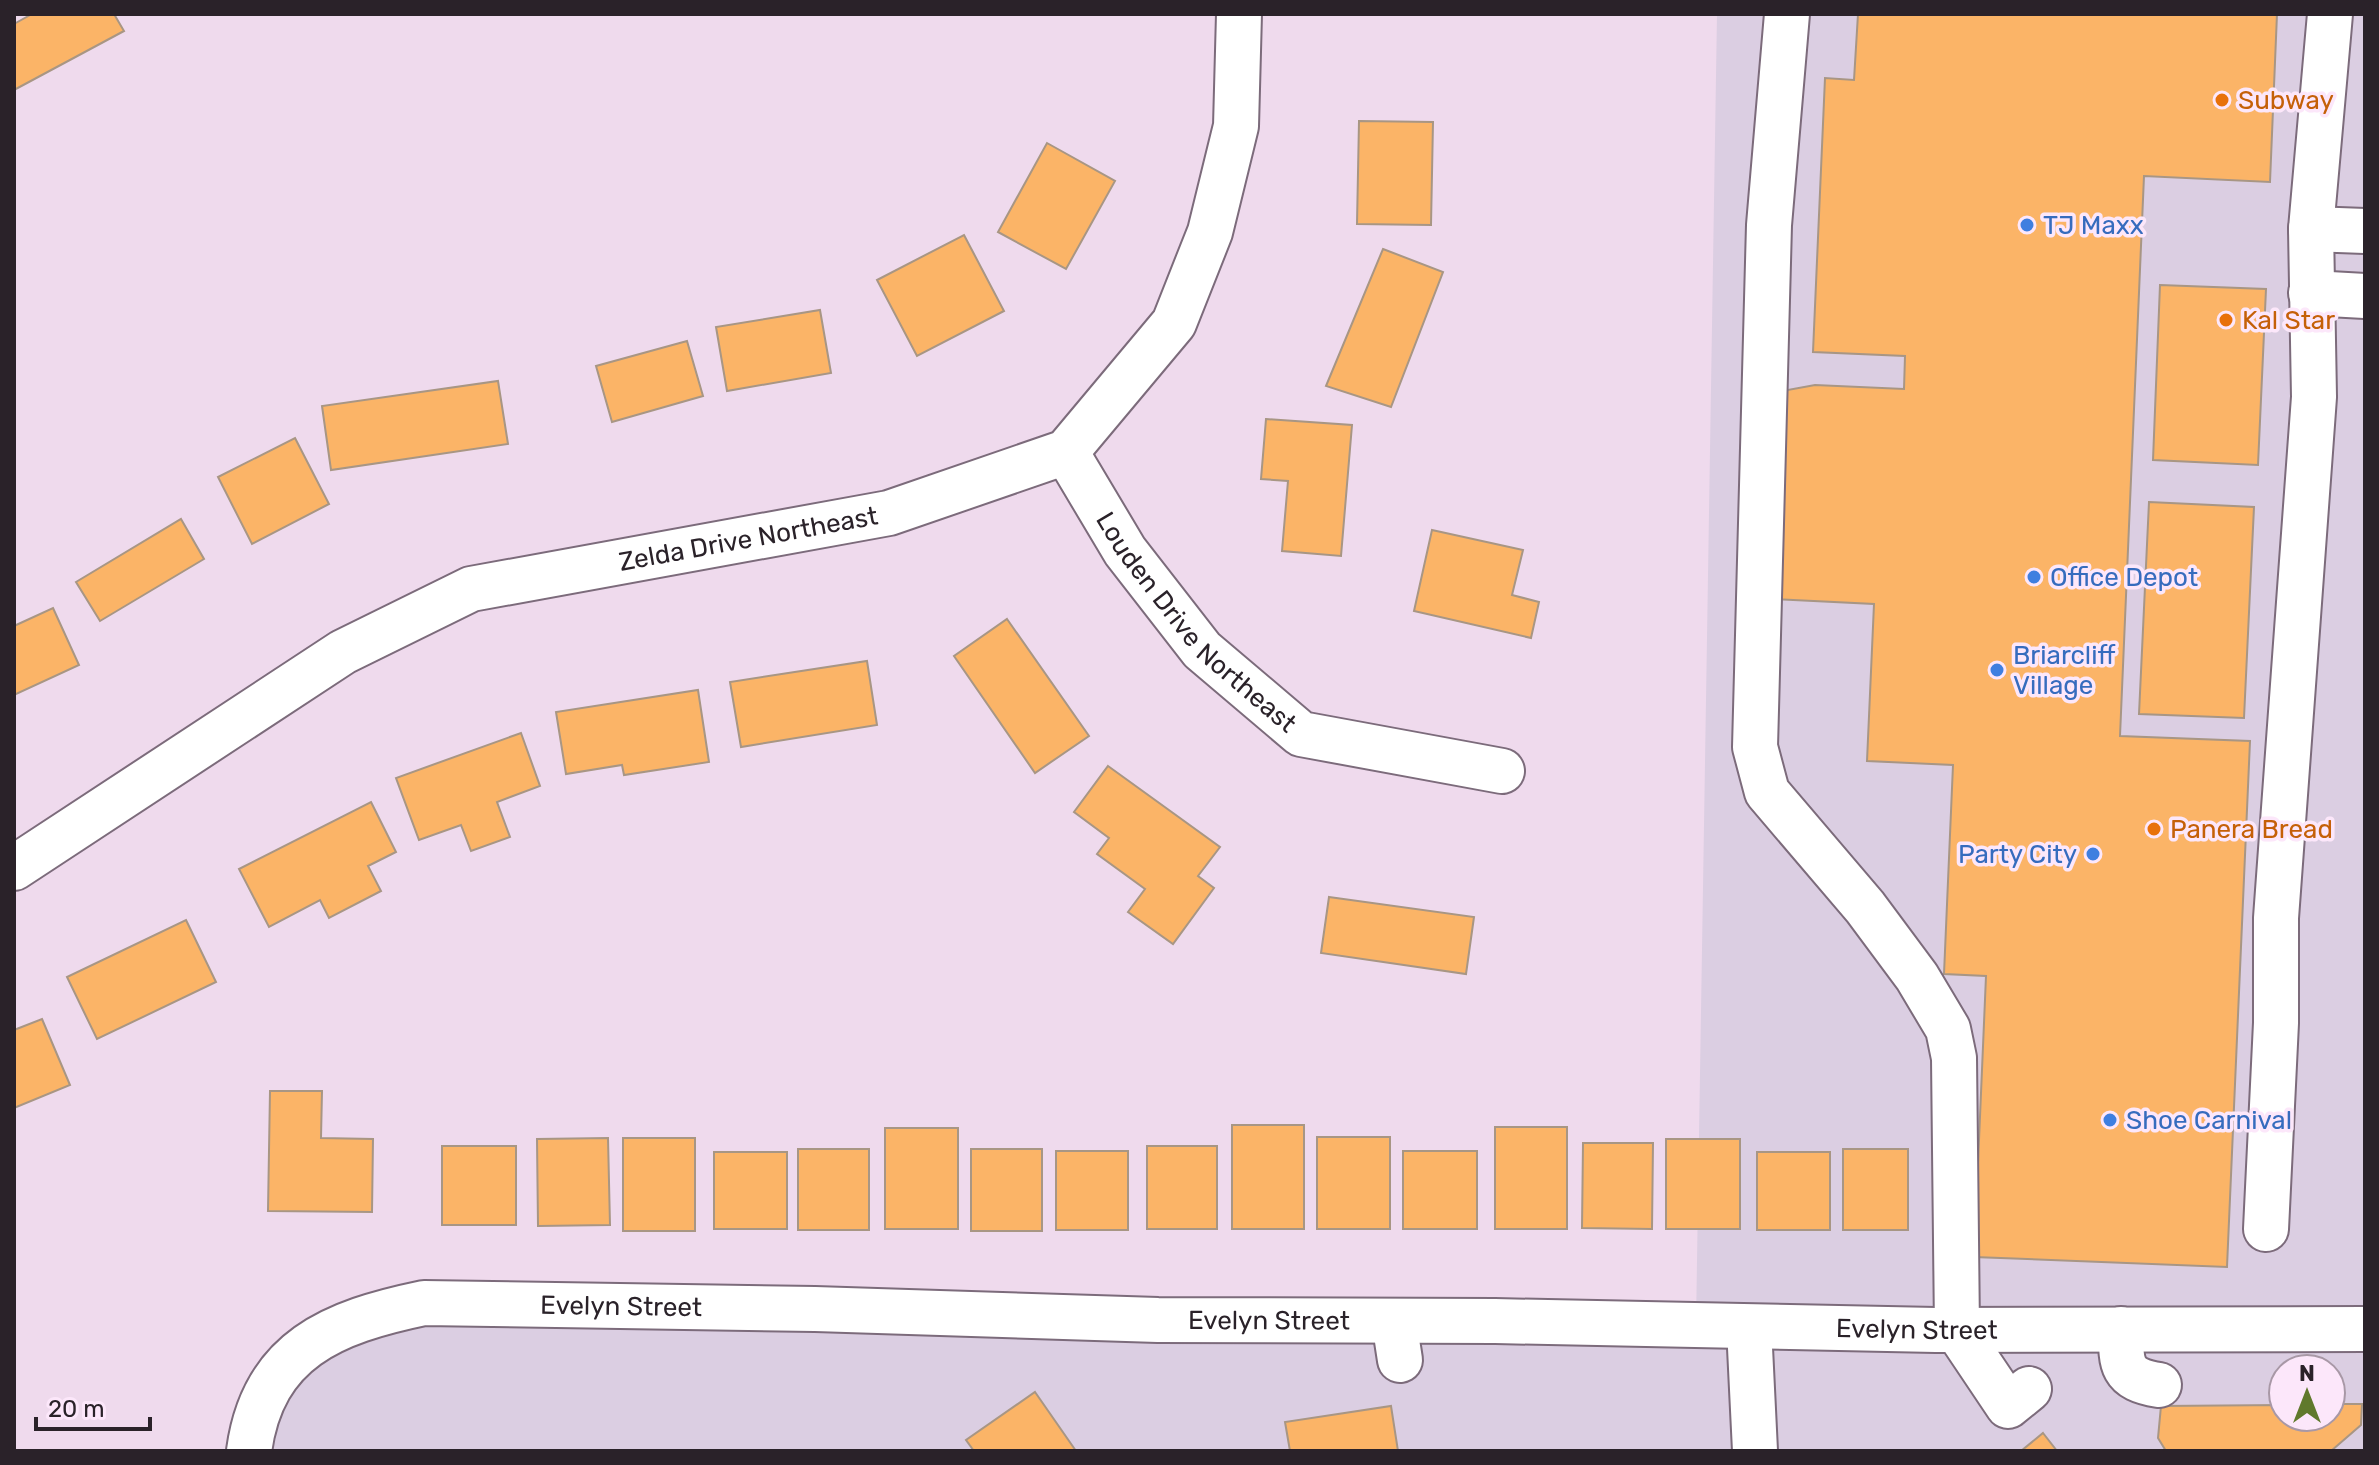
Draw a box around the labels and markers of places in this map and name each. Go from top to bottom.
place label: Subway [2238,85,2334,116]
marker: Subway [2213,91,2231,109]
place label: TJ Maxx [2043,210,2144,241]
marker: TJ Maxx [2018,216,2036,234]
place label: Kal Star [2242,305,2335,336]
marker: Kal Star [2217,311,2235,329]
place label: Office Depot [2050,562,2198,593]
marker: Office Depot [2025,568,2043,586]
place label: Briarcliff Village [2013,640,2115,701]
marker: Briarcliff Village [1988,661,2006,679]
place label: Panera Bread [2170,814,2333,845]
marker: Panera Bread [2145,820,2163,838]
place label: Party City [1958,839,2077,870]
marker: Party City [2084,845,2102,863]
place label: Shoe Carnival [2126,1105,2292,1136]
marker: Shoe Carnival [2101,1111,2119,1129]

